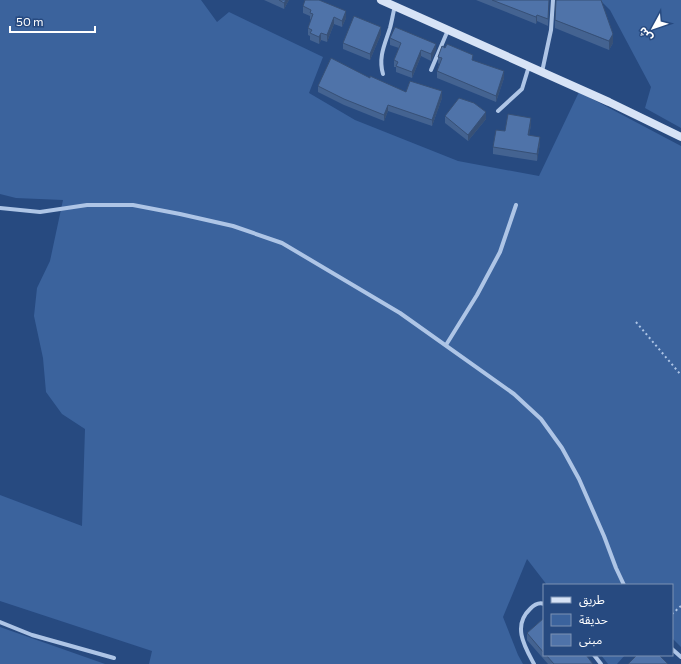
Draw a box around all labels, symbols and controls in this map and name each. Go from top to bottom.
scale bar [10,8,95,34]
north arrow [633,8,673,48]
text: 50 m [16,14,44,28]
text: ش [635,24,656,45]
legend [543,584,673,656]
text: طريق [579,592,605,608]
text: حديقة [579,612,608,627]
text: مبنى [579,632,602,647]

